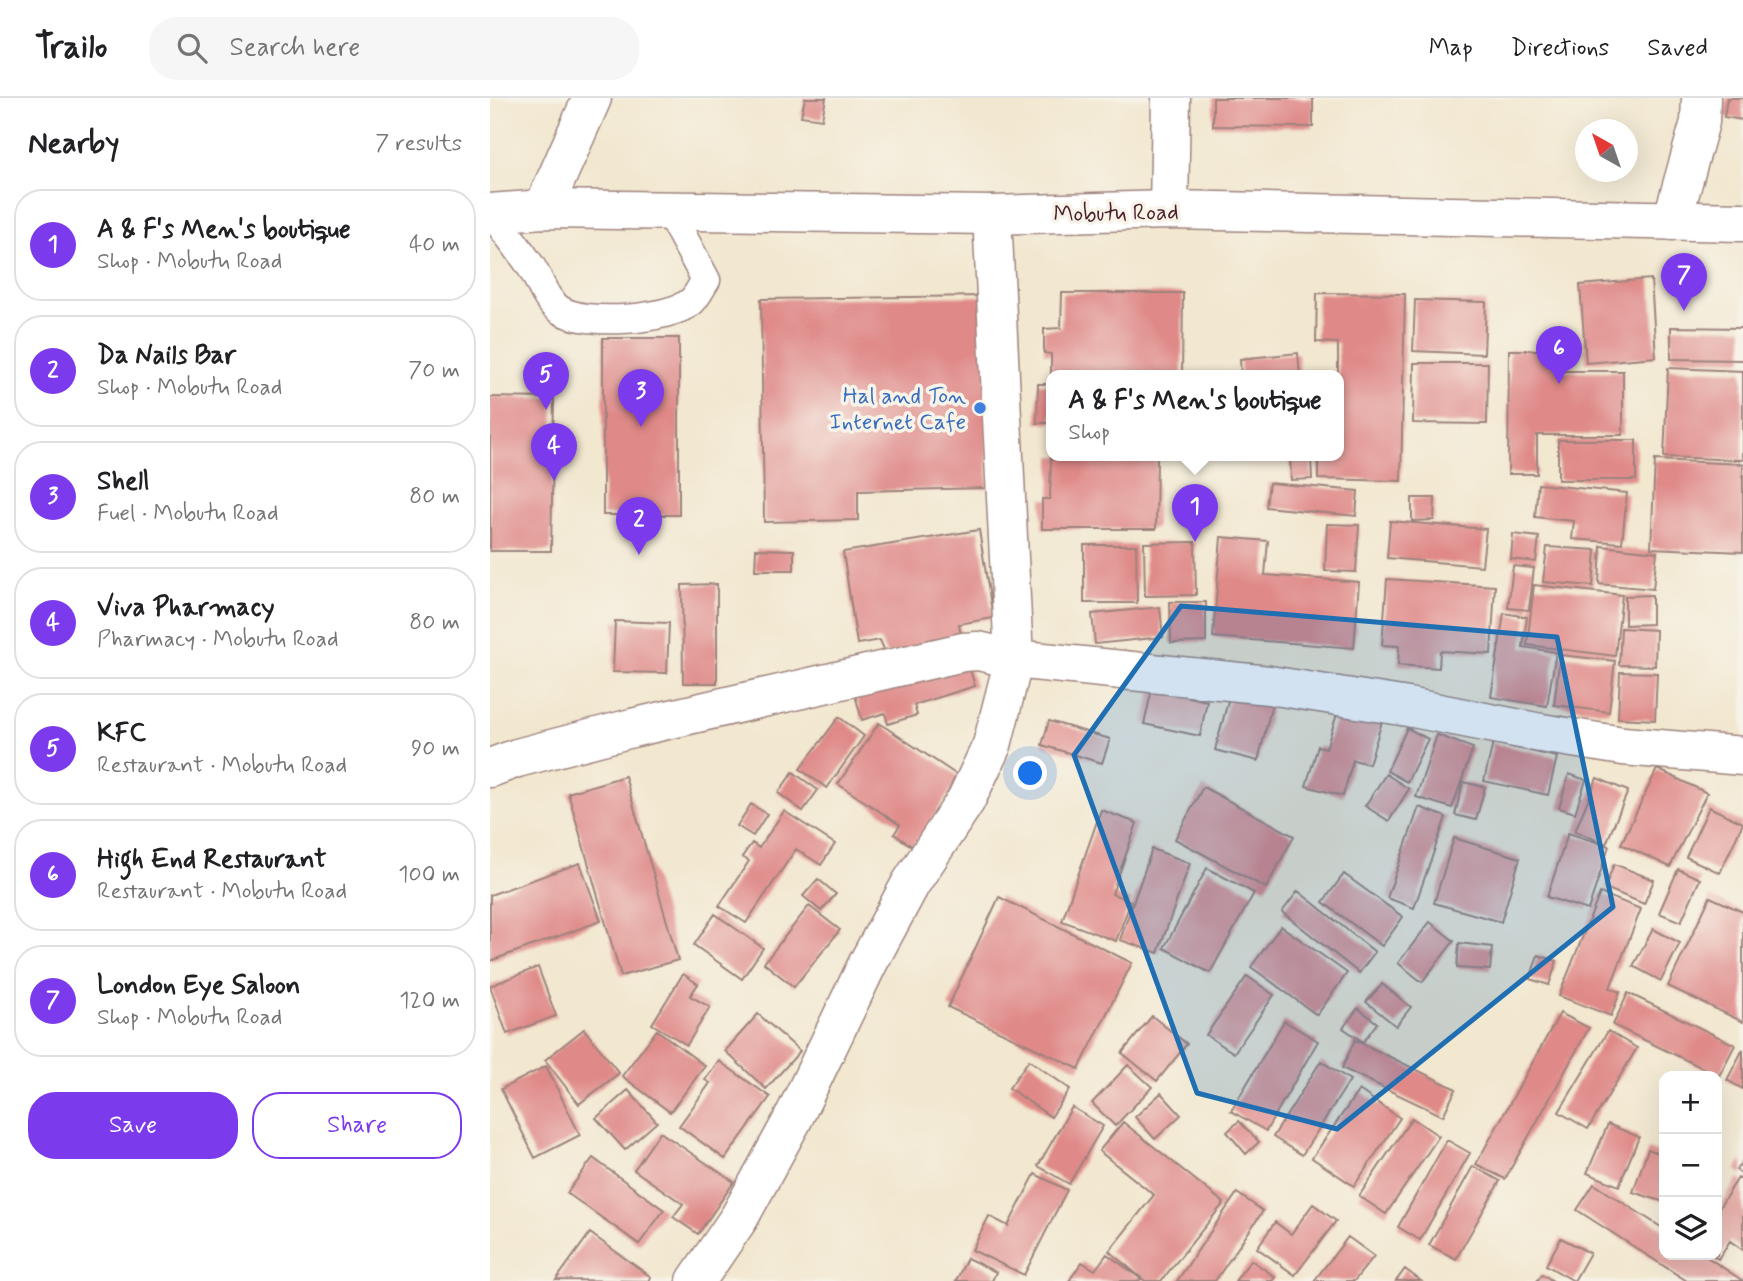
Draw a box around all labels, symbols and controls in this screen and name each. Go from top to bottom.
search box [149,17,639,80]
text: Trailo [35,26,107,70]
icon: search [173,29,211,67]
text: Search here [229,31,360,65]
text: Map [1429,33,1473,64]
text: Directions [1511,33,1609,64]
text: Saved [1647,33,1708,64]
north arrow [1575,119,1638,182]
text: Nearby [28,124,119,163]
text: 7 results [375,129,462,159]
street label: Mobutu Road [1053,198,1179,230]
text: A & F's Men's boutique [97,213,351,247]
text: 1 [48,230,58,260]
text: 40 m [409,230,460,260]
text: Shop · Mobutu Road [97,247,282,277]
pin: 7 [1661,253,1707,311]
pin: 6 [1536,326,1582,384]
text: Da Nails Bar [97,339,236,373]
pin: 5 [523,352,569,410]
text: 2 [47,356,59,386]
text: 70 m [408,356,460,386]
pin: 3 [618,369,664,427]
popup [1046,370,1344,461]
text: Shop · Mobutu Road [97,373,282,403]
place label: Hal and Ton Internet Cafe [830,382,966,438]
text: A & F's Men's boutique [1068,384,1322,418]
marker: Hal and Ton Internet Cafe [972,400,988,416]
text: Shop [1068,418,1110,448]
pin: 4 [531,423,577,481]
text: Shell [97,465,149,499]
text: 3 [48,482,58,512]
text: 80 m [409,482,460,512]
pin: 1 [1172,484,1218,542]
pin: 2 [616,497,662,555]
text: Fuel · Mobutu Road [97,499,279,529]
text: Viva Pharmacy [97,591,275,625]
text: 4 [46,608,60,638]
text: 80 m [409,608,460,638]
text: Pharmacy · Mobutu Road [97,625,338,655]
text: KFC [97,717,146,751]
text: 5 [46,734,60,764]
text: 90 m [411,734,460,764]
text: Restaurant · Mobutu Road [97,751,347,781]
your location [1013,756,1047,790]
text: High End Restaurant [97,843,327,877]
text: 6 [47,860,59,890]
text: 100 m [398,860,460,890]
text: Restaurant · Mobutu Road [97,877,347,907]
text: London Eye Saloon [97,969,300,1003]
text: 7 [46,986,60,1016]
text: 120 m [399,986,460,1016]
text: Shop · Mobutu Road [97,1003,282,1033]
map controls [1659,1071,1722,1260]
button: + [1659,1071,1722,1134]
button: Save [28,1092,238,1159]
button: Share [252,1092,462,1159]
button: − [1659,1134,1722,1197]
button: layers [1659,1197,1722,1260]

